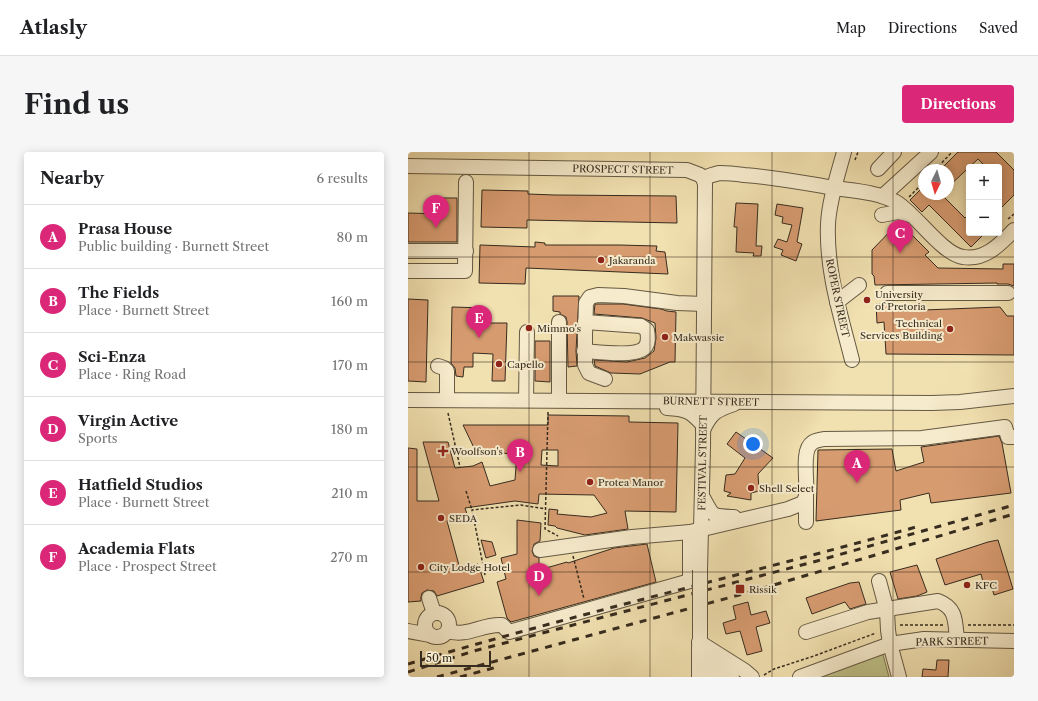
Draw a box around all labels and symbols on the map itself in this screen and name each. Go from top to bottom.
street label: PROSPECT STREET [572,162,674,177]
north arrow [918,164,954,200]
pin: F [423,195,449,228]
pin: C [887,220,913,253]
place label: Jakaranda [607,254,656,267]
marker: Jakaranda [596,255,606,265]
street label: ROPER STREET [823,257,852,339]
place label: University of Pretoria [875,288,927,313]
marker: University of Pretoria [862,295,872,305]
pin: E [466,305,492,338]
place label: Technical Services Building [860,317,943,342]
place label: Mimmo's [537,322,581,335]
marker: Mimmo's [524,323,534,333]
marker: Technical Services Building [945,324,955,334]
place label: Makwassie [673,331,725,344]
marker: Makwassie [660,332,670,342]
place label: Capello [507,358,544,371]
marker: Capello [494,359,504,369]
street label: BURNETT STREET [663,394,760,409]
street label: FESTIVAL STREET [695,415,710,511]
your location [743,434,763,454]
pin: B [507,439,533,472]
place label: Woolfson's [450,445,503,458]
marker: Woolfson's [438,446,448,456]
pin: A [844,450,870,483]
place label: Protea Manor [598,476,664,489]
marker: Protea Manor [585,477,595,487]
place label: Shell Select [759,482,815,495]
marker: Shell Select [746,483,756,493]
place label: SEDA [449,512,478,525]
marker: SEDA [436,513,446,523]
place label: City Lodge Hotel [429,561,510,574]
marker: City Lodge Hotel [416,562,426,572]
pin: D [526,563,552,596]
place label: KFC [975,579,997,592]
marker: KFC [962,580,972,590]
marker: Rissik [734,583,746,595]
place label: Rissik [749,583,778,596]
street label: PARK STREET [915,634,989,649]
scale bar [420,649,491,668]

